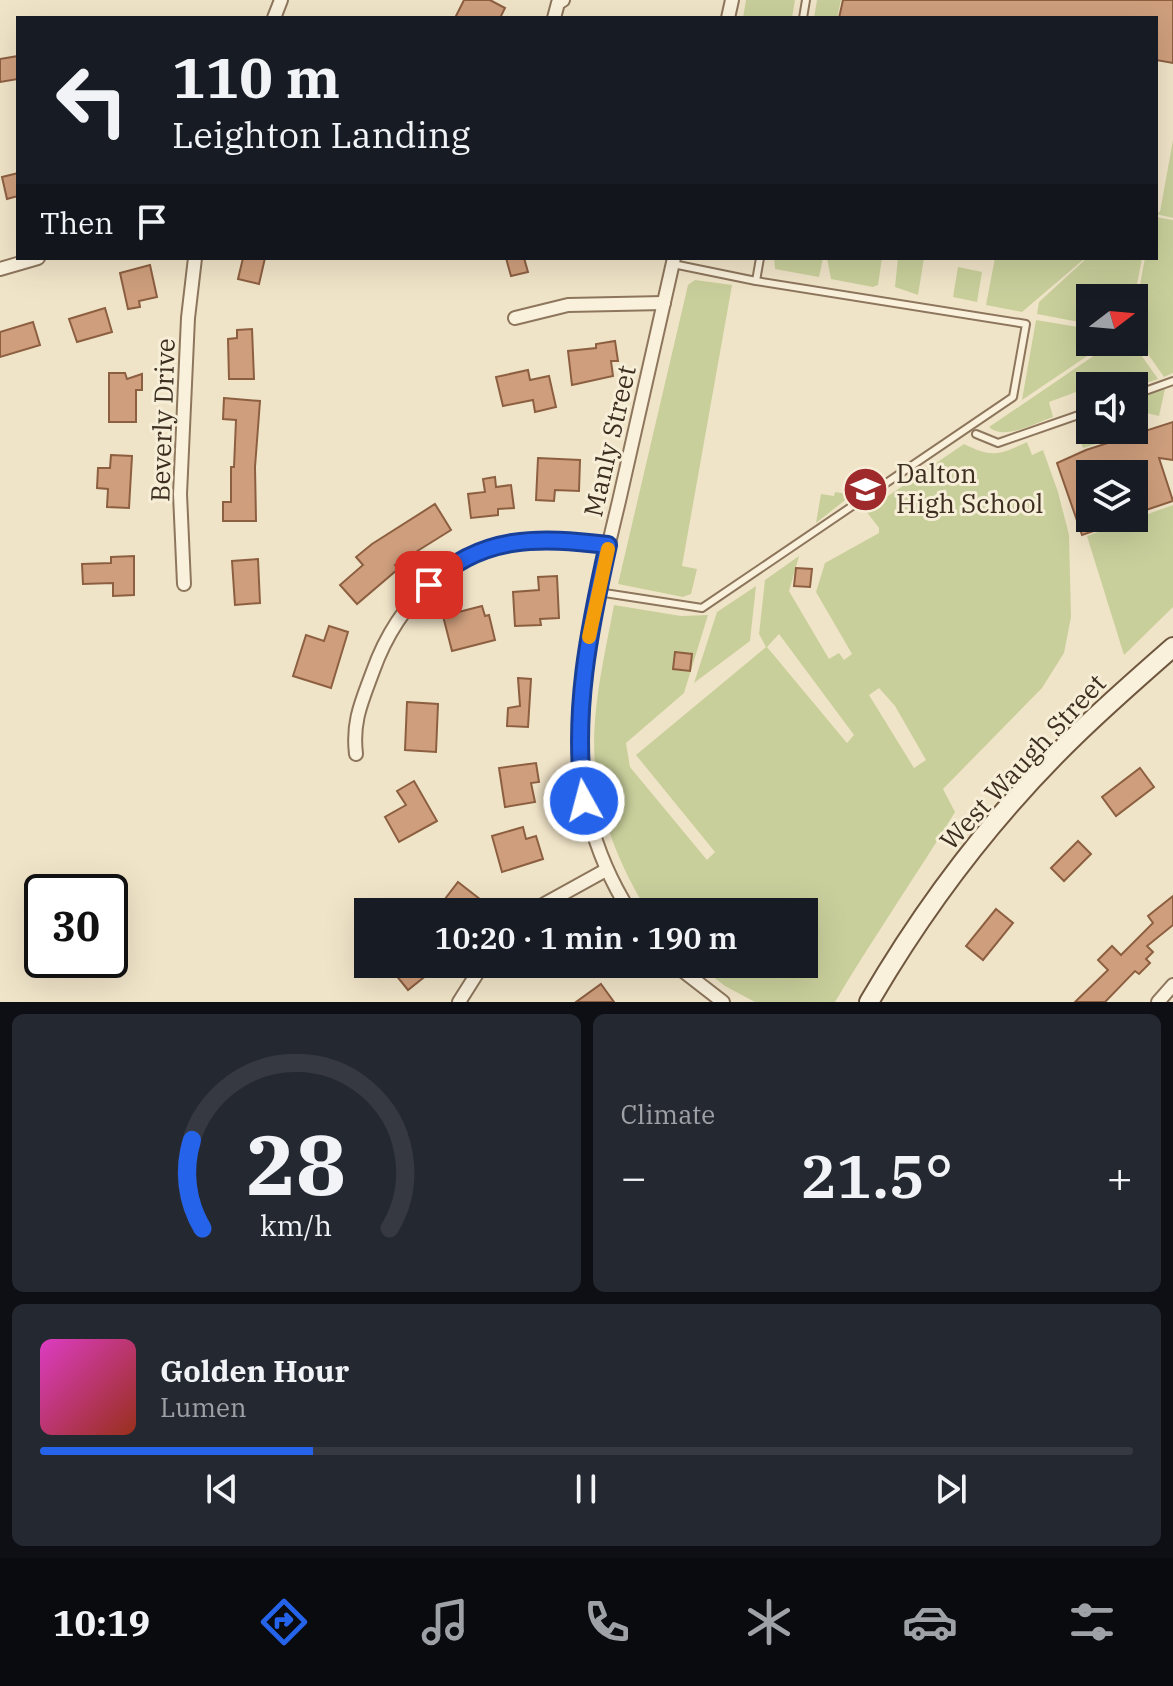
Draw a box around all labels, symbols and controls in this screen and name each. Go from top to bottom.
text: 110 m [172,41,340,113]
icon: left [40,48,144,152]
text: Leighton Landing [172,111,470,158]
icon: arrive [130,200,174,244]
text: Then [40,203,114,242]
north arrow [1076,284,1148,356]
map controls [1076,284,1148,532]
street label: Beverly Drive [142,338,182,502]
street label: Manly Street [575,362,643,520]
button: sound [1076,372,1148,444]
place label: Dalton High School [896,456,1043,520]
button: layers [1076,460,1148,532]
school or university icon: Dalton High School [841,465,889,513]
pin [395,551,463,619]
icon: arrive [407,563,451,607]
street label: West Waugh Street [932,666,1113,857]
position arrow [542,759,626,843]
speed limit sign: 30 [24,874,128,978]
text: 10:20 · 1 min · 190 m [435,918,737,957]
text: Climate [621,1097,715,1131]
text: 28 [246,1110,346,1218]
text: 21.5° [800,1136,953,1215]
text: − [621,1148,647,1205]
text: + [1107,1148,1133,1205]
text: km/h [260,1207,332,1244]
text: Golden Hour [160,1351,349,1390]
text: Lumen [160,1390,247,1424]
icon: previous [200,1467,244,1511]
icon: pause [564,1467,608,1511]
icon: next [929,1467,973,1511]
icon: directions [256,1594,312,1650]
icon: music [417,1594,473,1650]
icon: phone [579,1594,635,1650]
icon: climate [741,1594,797,1650]
icon: car [902,1594,958,1650]
icon: filters [1064,1594,1120,1650]
text: 10:19 [53,1599,150,1646]

